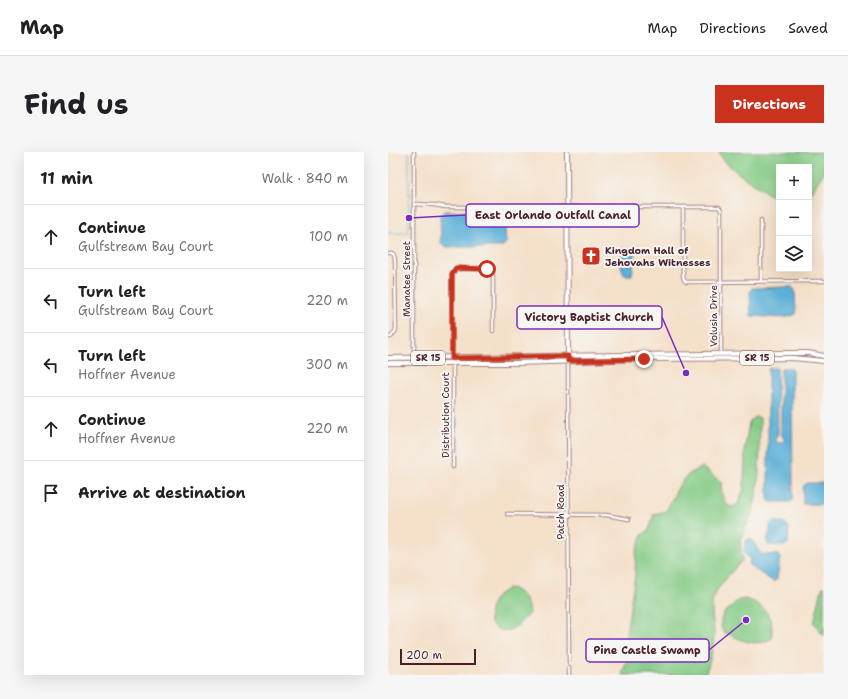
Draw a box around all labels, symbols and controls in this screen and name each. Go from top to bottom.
text: Map [20,15,64,40]
text: Map [648,19,678,37]
text: Directions [700,19,766,37]
text: Saved [788,19,828,37]
text: Find us [24,85,129,123]
button: Directions [715,85,824,123]
map controls [776,164,812,272]
button: + [776,164,812,200]
text: 11 min [40,167,93,189]
text: Walk · 840 m [262,170,348,187]
button: − [776,200,812,236]
callout: East Orlando Outfall Canal [466,204,639,227]
text: East Orlando Outfall Canal [475,208,631,223]
text: Continue [78,218,146,238]
icon: ahead [40,226,62,248]
text: 100 m [309,228,348,245]
button: layers [776,236,812,272]
text: Gulfstream Bay Court [78,238,213,255]
street label: Manatee Street [400,241,413,317]
place label: Kingdom Hall of Jehovahs Witnesses [605,244,710,269]
church icon: Kingdom Hall of Jehovahs Witnesses [580,245,602,267]
route start [478,260,496,278]
text: Turn left [78,282,146,302]
street label: Volusia Drive [707,285,720,347]
icon: left [40,290,62,312]
text: 220 m [306,292,348,309]
text: Gulfstream Bay Court [78,302,213,319]
callout: Victory Baptist Church [517,306,662,329]
text: Victory Baptist Church [524,310,654,325]
text: Turn left [78,346,146,366]
route end [635,350,653,368]
road number: SR 15 [411,351,445,365]
road number: SR 15 [740,351,774,365]
icon: left [40,354,62,376]
text: 300 m [305,356,348,373]
text: Hoffner Avenue [78,366,176,383]
street label: Distribution Court [439,372,452,458]
text: Continue [78,410,146,430]
icon: ahead [40,418,62,440]
text: 220 m [306,420,348,437]
text: Hoffner Avenue [78,430,176,447]
icon: arrive [40,482,62,504]
text: Arrive at destination [78,483,246,503]
street label: Patch Road [554,484,567,540]
callout: Pine Castle Swamp [586,639,709,662]
text: Pine Castle Swamp [593,643,701,658]
scale bar [400,647,476,666]
text: 200 m [406,648,442,663]

